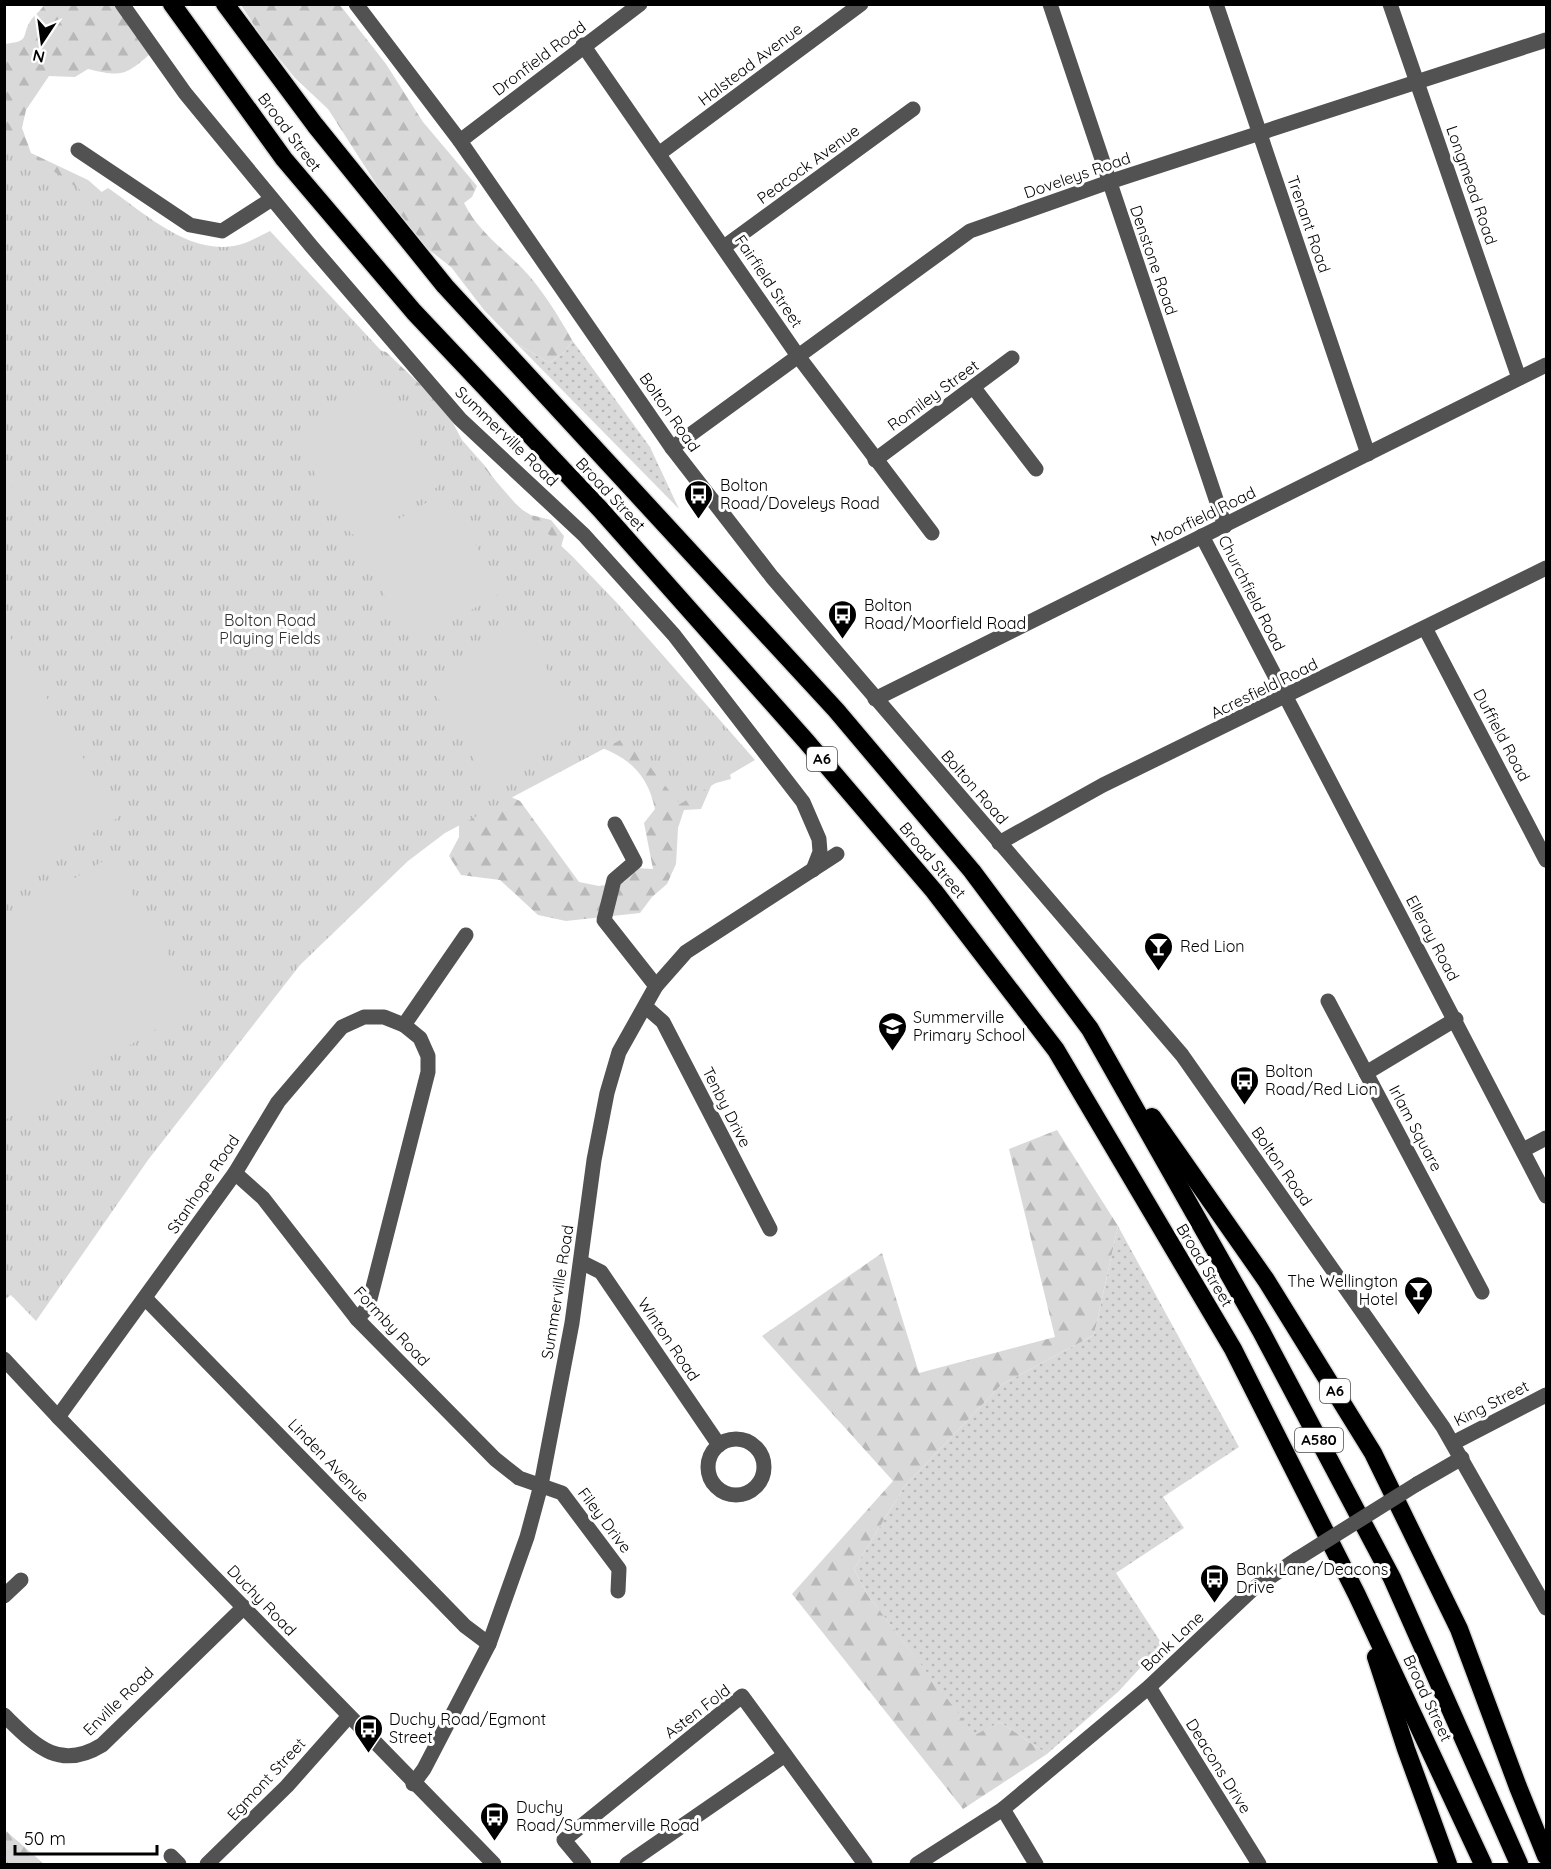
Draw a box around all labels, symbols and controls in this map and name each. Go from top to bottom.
north arrow [12,12,72,72]
street label: Dronfield Road [488,16,590,100]
street label: Halstead Avenue [694,18,806,110]
text: N [31,46,47,68]
street label: Broad Street [254,89,326,175]
street label: Peacock Avenue [753,120,863,208]
street label: Longmead Road [1442,123,1502,247]
street label: Doveleys Road [1021,147,1133,203]
street label: Trenant Road [1283,173,1335,275]
street label: Denstone Road [1126,202,1182,318]
street label: Fairfield Street [731,231,807,331]
street label: Romiley Street [883,355,983,435]
street label: Bolton Road [635,369,705,455]
street label: Summerville Road [451,382,563,490]
street label: Broad Street [572,453,650,535]
place label: Bolton Road/Doveleys Road [720,475,880,513]
bus stop icon: Bolton Road/Doveleys Road [683,478,715,520]
street label: Moorfield Road [1147,482,1259,550]
street label: Churchfield Road [1214,532,1290,654]
place label: Bolton Road/Moorfield Road [864,595,1026,633]
bus stop icon: Bolton Road/Moorfield Road [827,598,859,640]
park label: Bolton Road Playing Fields [219,610,321,648]
street label: Acresfield Road [1207,653,1321,723]
street label: Duffield Road [1469,685,1535,785]
street label: Bolton Road [937,746,1013,828]
road number: A6 [807,747,837,771]
street label: Broad Street [895,818,971,902]
street label: Elleray Road [1402,892,1464,984]
bar icon: Red Lion [1143,930,1175,972]
place label: Red Lion [1180,936,1245,956]
place label: Summerville Primary School [913,1007,1025,1045]
school or university icon: Summerville Primary School [876,1010,908,1052]
place label: Bolton Road/Red Lion [1265,1061,1378,1099]
street label: Tenby Drive [698,1063,756,1151]
bus stop icon: Bolton Road/Red Lion [1228,1064,1260,1106]
street label: Irlam Square [1385,1081,1447,1175]
street label: Bolton Road [1247,1123,1317,1209]
street label: Stanhope Road [163,1131,243,1237]
street label: Broad Street [1172,1220,1238,1310]
street label: Summerville Road [537,1224,577,1360]
place label: The Wellington Hotel [1287,1271,1398,1309]
bar icon: The Wellington Hotel [1403,1274,1435,1316]
street label: Formby Road [350,1282,434,1370]
street label: Winton Road [634,1293,704,1385]
street label: King Street [1450,1376,1532,1430]
road number: A6 [1320,1379,1350,1403]
street label: Linden Avenue [284,1414,374,1506]
road number: A580 [1295,1428,1343,1452]
street label: Filey Drive [574,1483,636,1557]
place label: Bank Lane/Deacons Drive [1236,1559,1388,1597]
street label: Duchy Road [223,1560,301,1640]
bus stop icon: Bank Lane/Deacons Drive [1199,1562,1231,1604]
street label: Bank Lane [1136,1607,1208,1675]
street label: Broad Street [1399,1651,1457,1745]
street label: Enville Road [79,1662,157,1740]
street label: Asten Fold [660,1680,734,1742]
place label: Duchy Road/Egmont Street [389,1709,546,1747]
bus stop icon: Duchy Road/Egmont Street [352,1712,384,1754]
street label: Deacons Drive [1182,1715,1256,1817]
street label: Egmont Street [223,1733,309,1825]
place label: Duchy Road/Summerville Road [516,1797,700,1835]
bus stop icon: Duchy Road/Summerville Road [479,1800,511,1842]
scale bar [15,1818,158,1856]
text: 50 m [24,1827,66,1850]

